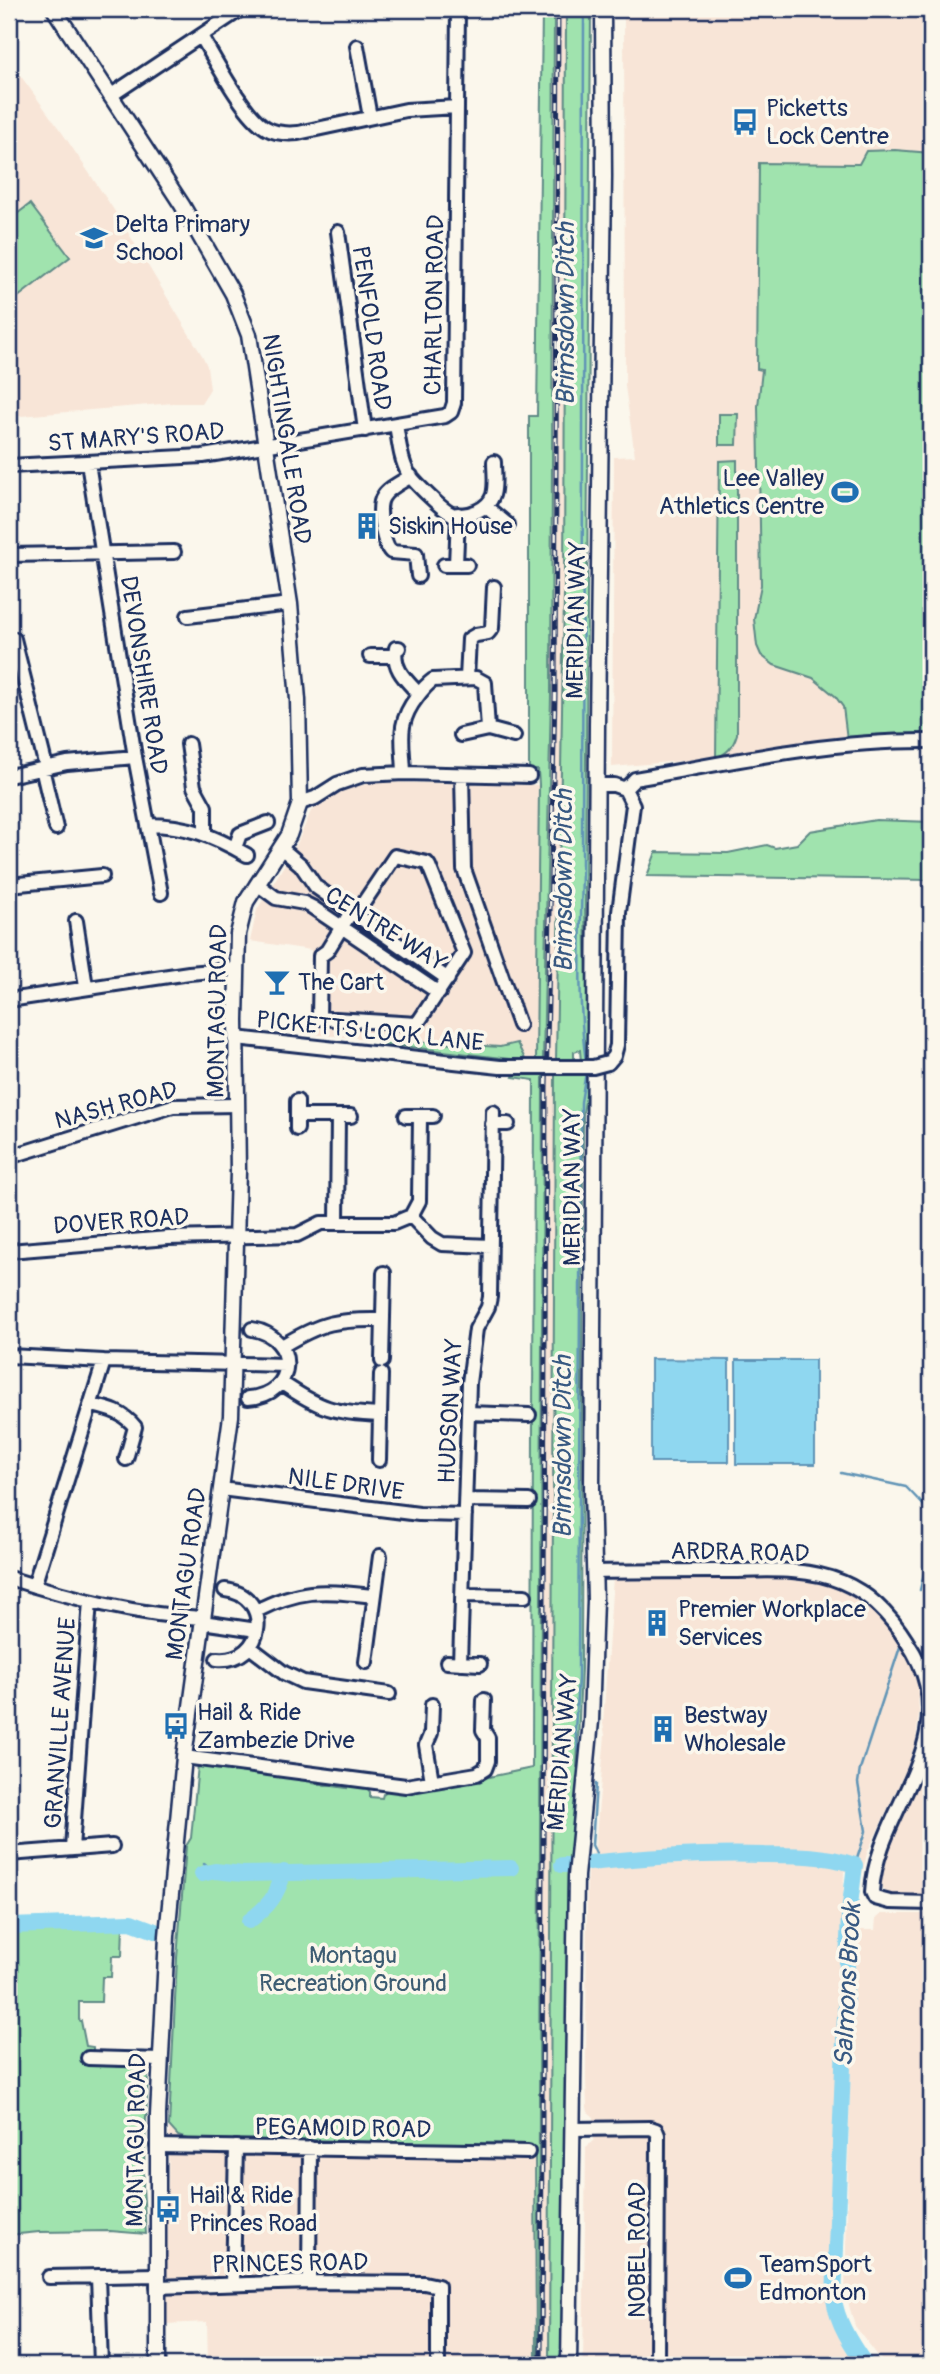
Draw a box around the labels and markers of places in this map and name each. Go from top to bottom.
place label: Picketts Lock Centre [766,94,889,151]
bus stop icon: Picketts Lock Centre [730,107,760,137]
place label: Delta Primary School [115,210,250,267]
school or university icon: Delta Primary School [79,223,109,253]
place label: Lee Valley Athletics Centre [659,464,824,521]
sports icon: Lee Valley Athletics Centre [830,477,860,507]
building icon: Siskin House [352,511,382,541]
place label: Siskin House [388,512,513,541]
bar icon: The Cart [262,967,292,997]
place label: The Cart [298,968,384,997]
place label: Premier Workplace Services [678,1595,866,1652]
building icon: Premier Workplace Services [642,1608,672,1638]
place label: Hail & Ride Zambezie Drive [197,1698,355,1755]
place label: Bestway Wholesale [684,1701,786,1758]
bus stop icon: Hail & Ride Zambezie Drive [161,1711,191,1741]
building icon: Bestway Wholesale [648,1714,678,1744]
place label: Hail & Ride Princes Road [189,2181,318,2238]
bus stop icon: Hail & Ride Princes Road [153,2194,183,2224]
place label: TeamSport Edmonton [759,2250,872,2307]
sports icon: TeamSport Edmonton [723,2263,753,2293]

